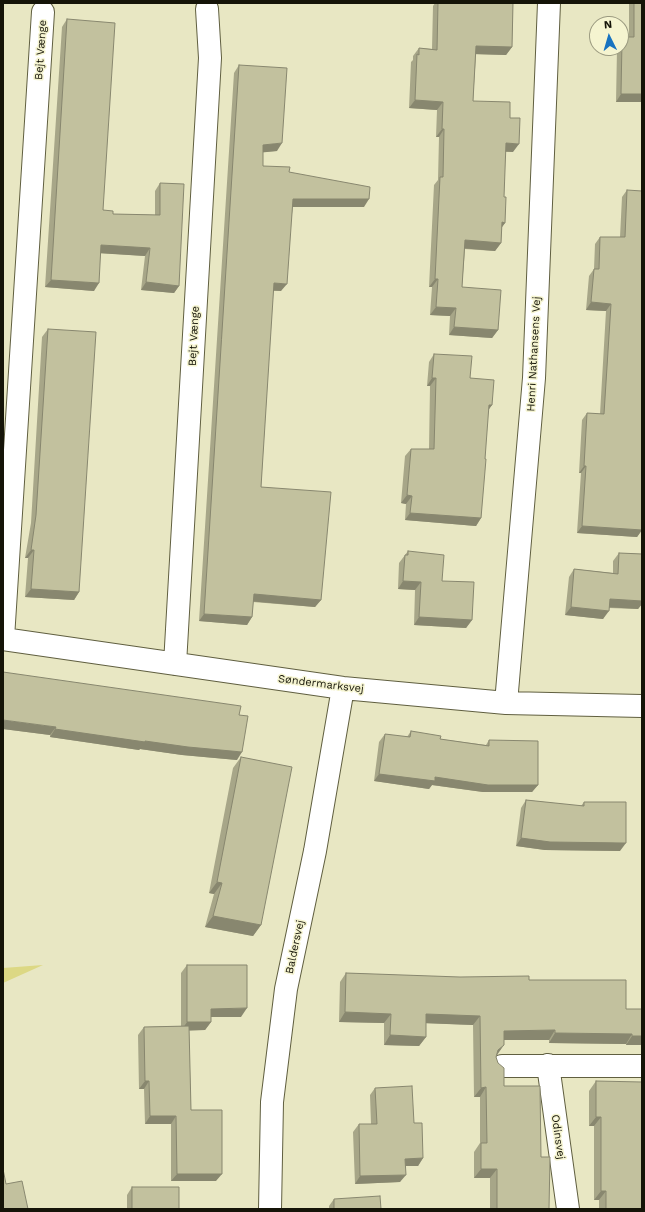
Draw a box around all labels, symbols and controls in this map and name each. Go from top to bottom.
north arrow [589,16,629,56]
text: N [603,18,613,31]
street label: Bejt Vænge [32,20,50,80]
street label: Henri Nathansens Vej [524,296,544,412]
street label: Bejt Vænge [186,306,202,366]
street label: Søndermarksvej [277,672,365,696]
street label: Baldersvej [283,919,307,975]
street label: Odinsvej [548,1114,568,1160]

